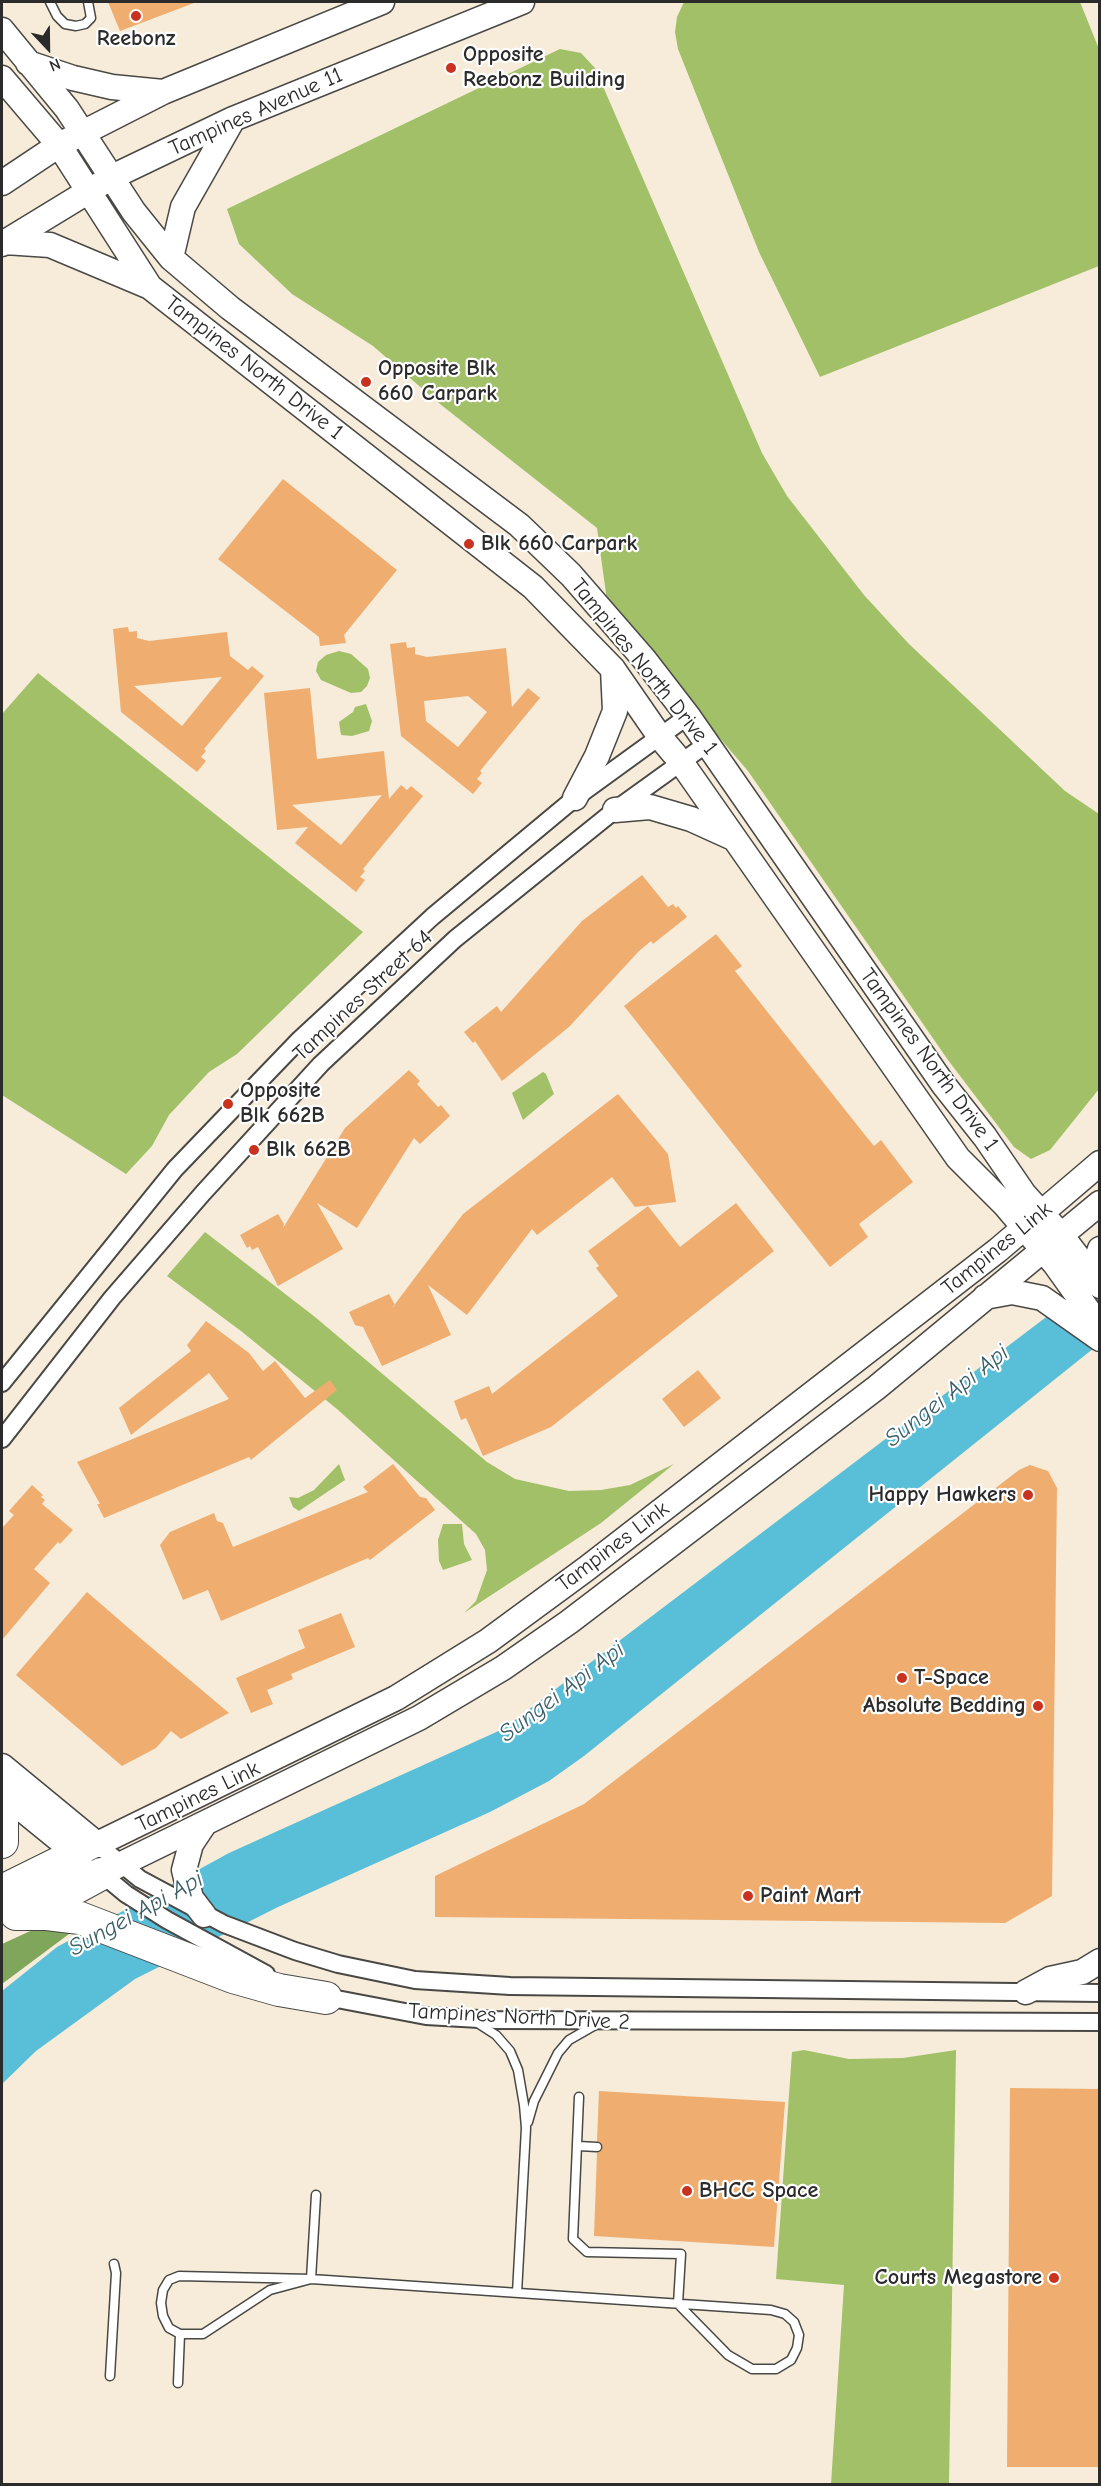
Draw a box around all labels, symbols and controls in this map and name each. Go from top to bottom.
marker: Reebonz [129,9,143,23]
north arrow [18,18,78,78]
place label: Reebonz [97,26,175,52]
place label: Opposite Reebonz Building [463,42,626,94]
text: N [47,54,63,75]
marker: Opposite Reebonz Building [444,61,458,75]
street label: Tampines Avenue 11 [165,62,347,162]
street label: Tampines North Drive 1 [160,290,348,446]
place label: Opposite Blk 660 Carpark [378,356,497,408]
marker: Opposite Blk 660 Carpark [359,375,373,389]
place label: Blk 660 Carpark [481,531,637,557]
marker: Blk 660 Carpark [462,537,476,551]
street label: Tampines North Drive 1 [565,574,723,760]
street label: Tampines Street 64 [288,925,438,1067]
street label: Tampines North Drive 1 [854,964,1004,1156]
place label: Opposite Blk 662B [240,1078,325,1130]
marker: Opposite Blk 662B [221,1097,235,1111]
place label: Blk 662B [266,1137,351,1163]
marker: Blk 662B [247,1143,261,1157]
street label: Tampines Link [937,1197,1057,1301]
water label: Sungei Api Api [879,1339,1015,1453]
place label: Happy Hawkers [869,1482,1016,1508]
marker: Happy Hawkers [1021,1488,1035,1502]
street label: Tampines Link [551,1496,675,1598]
water label: Sungei Api Api [494,1635,630,1749]
place label: T-Space [914,1665,989,1691]
marker: T-Space [895,1671,909,1685]
place label: Absolute Bedding [863,1693,1026,1719]
marker: Absolute Bedding [1031,1699,1045,1713]
street label: Tampines Link [132,1756,264,1838]
water label: Sungei Api Api [64,1865,208,1963]
place label: Paint Mart [760,1883,861,1909]
marker: Paint Mart [741,1889,755,1903]
street label: Tampines North Drive 2 [408,1998,630,2036]
place label: BHCC Space [699,2178,818,2204]
marker: BHCC Space [680,2184,694,2198]
place label: Courts Megastore [875,2265,1042,2291]
marker: Courts Megastore [1047,2271,1061,2285]

